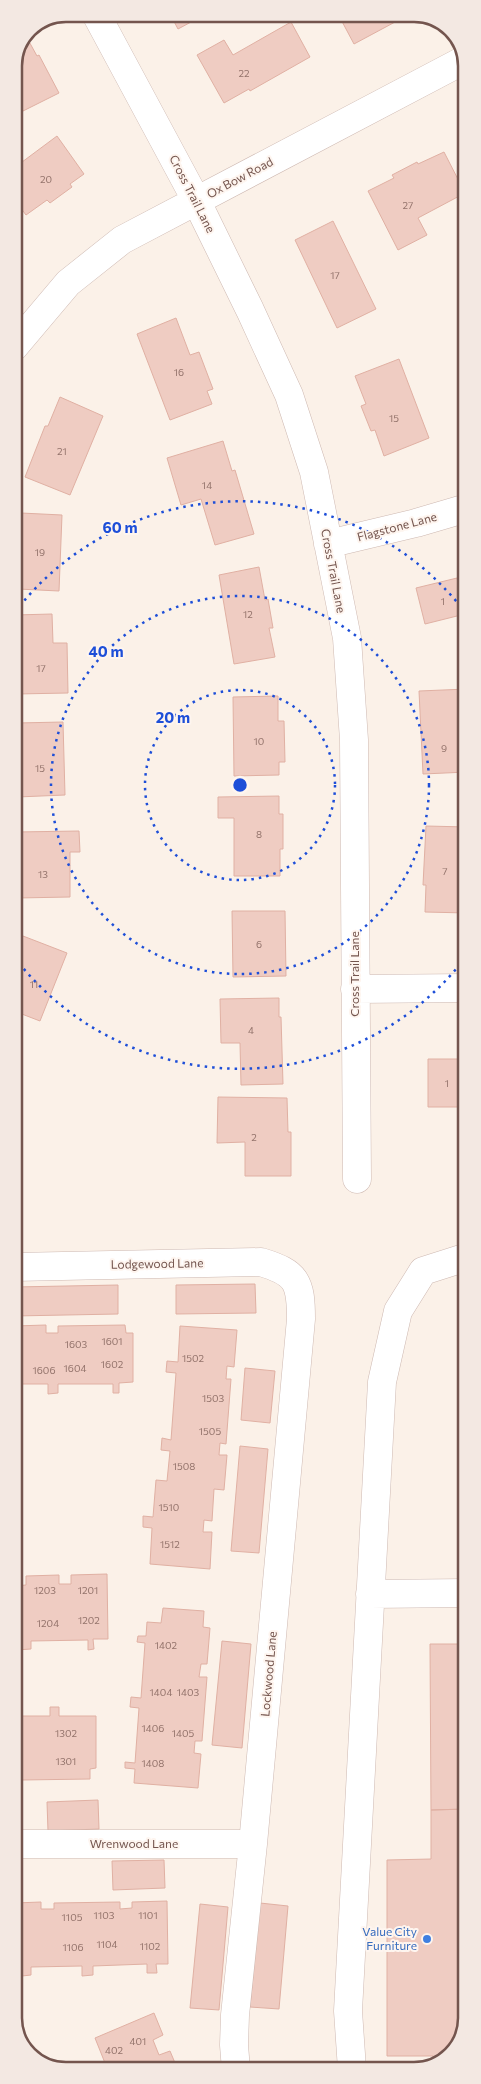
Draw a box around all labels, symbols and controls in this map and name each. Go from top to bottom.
house number: 22 [238,67,250,79]
street label: Cross Trail Lane [167,152,219,235]
street label: Ox Bow Road [204,154,275,200]
house number: 20 [40,173,52,185]
house number: 27 [403,199,413,211]
house number: 17 [330,269,340,281]
house number: 16 [174,366,184,378]
house number: 15 [389,412,399,424]
house number: 21 [57,445,67,457]
house number: 14 [202,479,212,491]
street label: Flagstone Lane [355,509,438,543]
text: 60 m [102,518,138,536]
street label: Cross Trail Lane [319,528,349,614]
house number: 19 [35,546,45,558]
house number: 1 [441,595,445,607]
house number: 12 [243,608,253,620]
text: 40 m [88,642,124,660]
house number: 17 [36,662,46,674]
text: 20 m [156,708,190,726]
house number: 10 [254,735,264,747]
house number: 9 [441,742,447,754]
house number: 15 [35,762,45,774]
centre of rings [231,776,249,794]
house number: 8 [256,828,262,840]
house number: 7 [442,865,448,877]
house number: 13 [38,868,48,880]
street label: Cross Trail Lane [347,931,361,1017]
house number: 6 [256,938,262,950]
house number: 11 [30,978,38,990]
house number: 4 [248,1024,254,1036]
house number: 1 [445,1077,449,1089]
house number: 2 [251,1131,257,1143]
street label: Lodgewood Lane [110,1255,204,1271]
house number: 1601 [101,1335,123,1347]
house number: 1603 [65,1338,88,1350]
house number: 1502 [182,1352,204,1364]
house number: 1602 [101,1358,124,1370]
house number: 1604 [64,1362,86,1374]
house number: 1606 [33,1364,55,1376]
house number: 1503 [202,1392,224,1404]
house number: 1505 [199,1425,221,1437]
house number: 1508 [173,1460,195,1472]
house number: 1510 [159,1501,179,1513]
house number: 1512 [160,1538,180,1550]
house number: 1203 [34,1584,56,1596]
house number: 1201 [78,1584,98,1596]
house number: 1202 [78,1614,100,1626]
house number: 1204 [37,1617,59,1629]
street label: Lockwood Lane [257,1631,279,1717]
house number: 1402 [155,1639,178,1651]
house number: 1404 [150,1686,172,1698]
house number: 1403 [177,1686,200,1698]
house number: 1406 [142,1722,164,1734]
house number: 1302 [55,1727,77,1739]
house number: 1405 [172,1727,195,1739]
house number: 1301 [56,1755,76,1767]
house number: 1408 [142,1757,164,1769]
street label: Wrenwood Lane [90,1836,178,1850]
house number: 1103 [94,1909,115,1921]
house number: 1101 [138,1909,158,1921]
house number: 1105 [62,1911,83,1923]
place label: Value City Furniture [362,1924,417,1952]
marker: Value City Furniture [421,1933,433,1945]
house number: 1104 [96,1938,118,1950]
house number: 1102 [140,1940,161,1952]
house number: 1106 [62,1941,84,1953]
house number: 401 [130,2035,146,2047]
house number: 402 [105,2044,123,2056]

